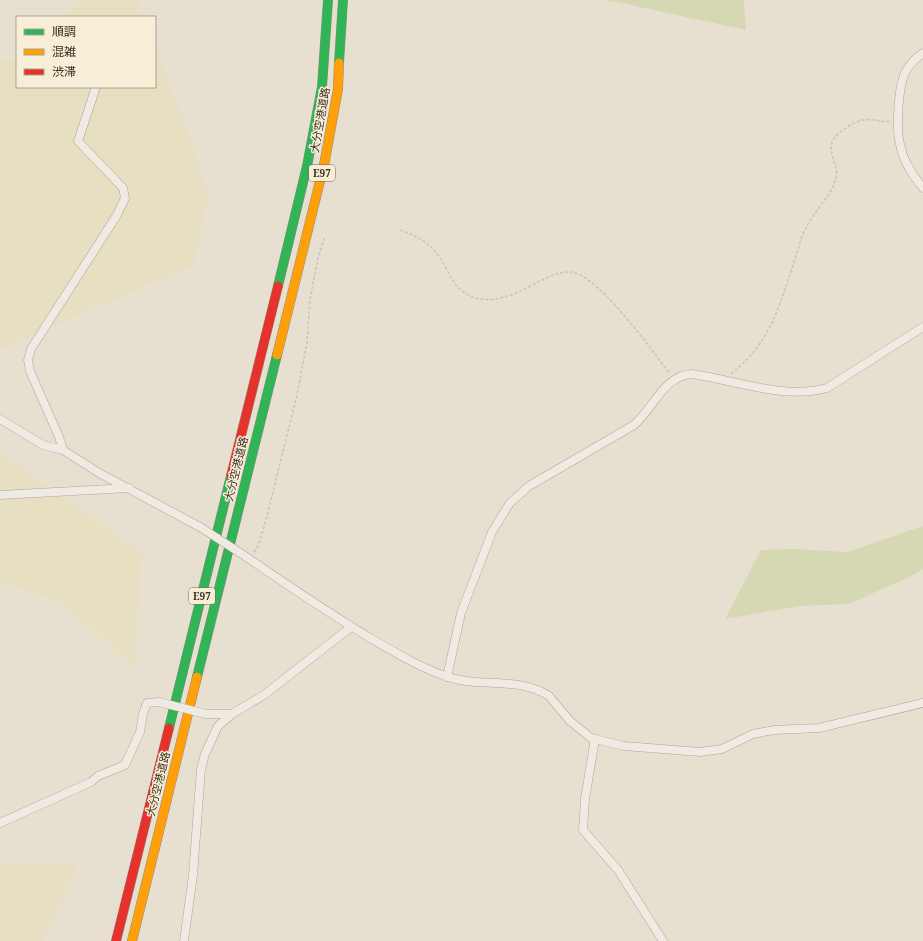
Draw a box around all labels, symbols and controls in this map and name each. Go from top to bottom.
legend [16,16,156,88]
text: 順調 [52,23,76,40]
text: 混雑 [52,43,76,60]
text: 渋滞 [52,63,76,80]
street label: 大分空港道路 [306,86,333,154]
road number: E97 [309,165,335,181]
street label: 大分空港道路 [220,435,251,503]
road number: E97 [189,588,215,604]
street label: 大分空港道路 [142,750,173,818]

